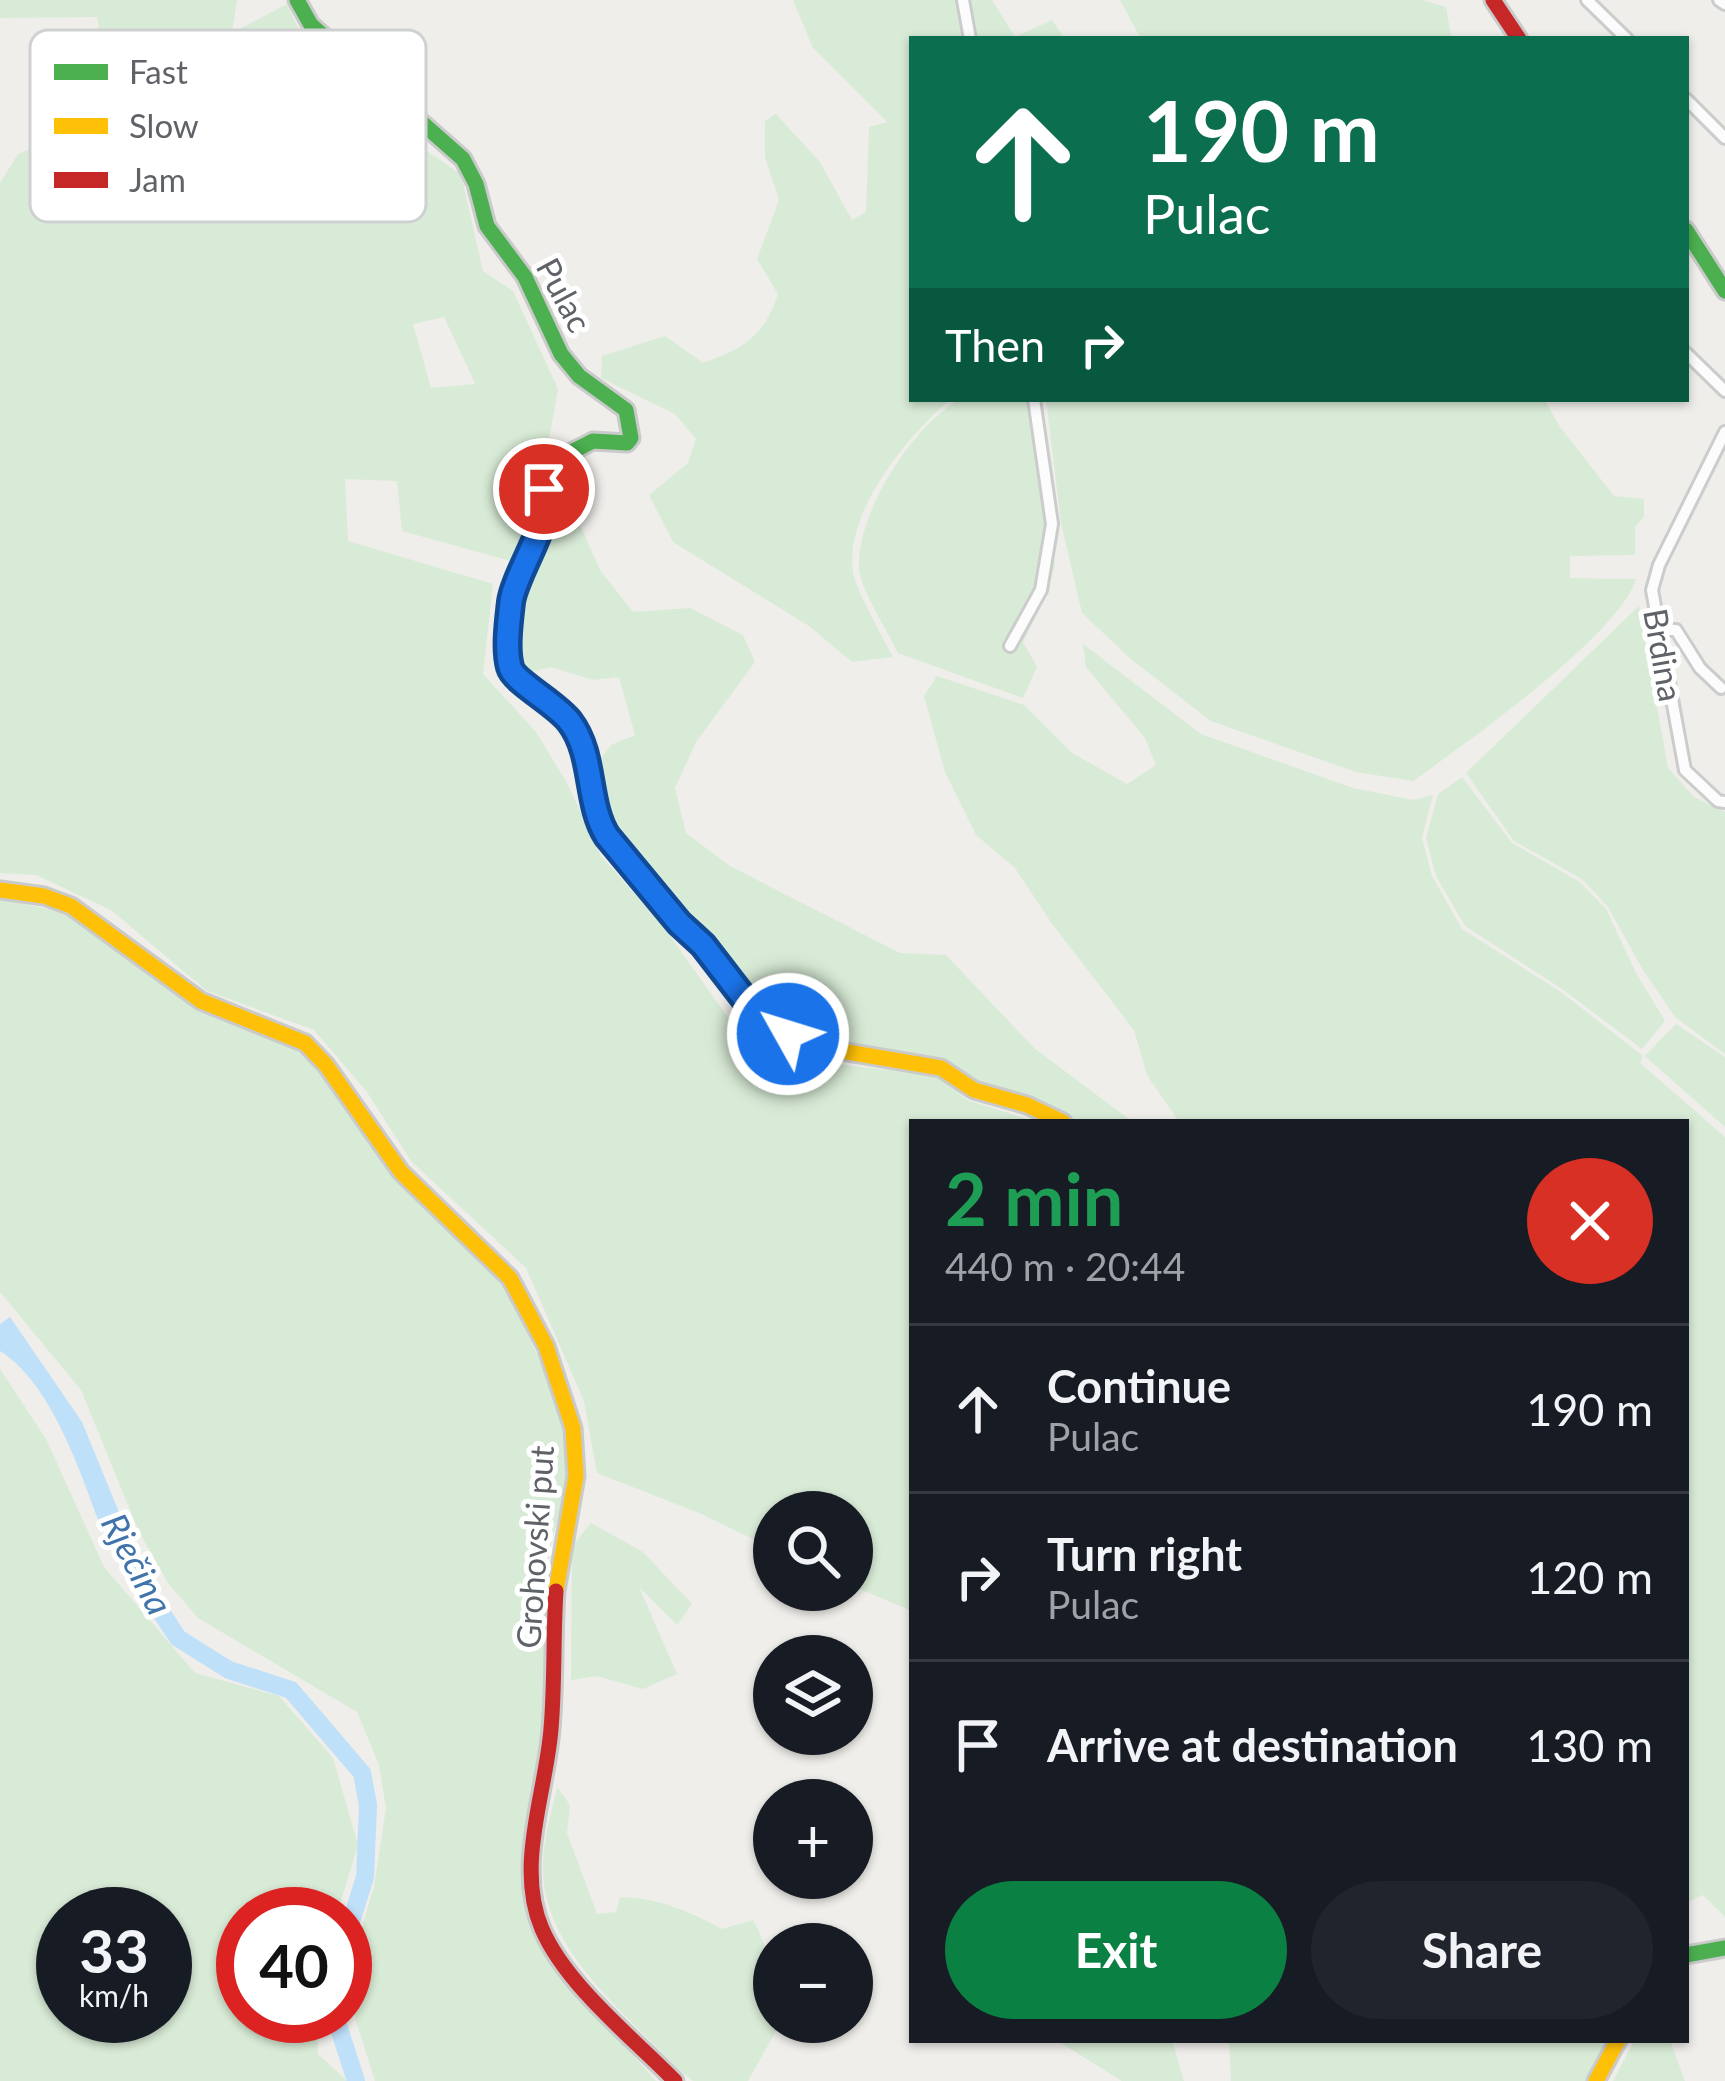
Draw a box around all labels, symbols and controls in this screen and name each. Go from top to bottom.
legend [30,30,426,222]
text: Fast [129,51,188,91]
text: 190 m [1143,79,1380,180]
icon: ahead [945,84,1101,240]
text: Slow [129,105,199,145]
text: Jam [129,159,186,199]
text: Pulac [1143,181,1271,246]
street label: Pulac [529,251,601,338]
icon: right [1069,312,1135,378]
text: Then [945,318,1045,372]
pin [493,438,595,540]
icon: arrive [511,456,577,522]
street label: Brdina [1636,605,1692,704]
position arrow [725,971,851,1097]
text: 2 min [945,1155,1123,1241]
button: close [1527,1158,1653,1284]
text: 440 m · 20:44 [945,1243,1185,1289]
text: Continue [1047,1359,1231,1413]
icon: ahead [945,1376,1011,1442]
text: 190 m [1526,1382,1653,1436]
text: Pulac [1047,1413,1139,1459]
street label: Grohovski put [507,1444,561,1650]
map controls [753,1491,873,2043]
button: search [753,1491,873,1611]
water label: Rječina [93,1505,183,1622]
text: Turn right [1047,1527,1242,1581]
icon: right [945,1544,1011,1610]
text: 120 m [1526,1550,1653,1604]
text: Pulac [1047,1581,1139,1627]
button: layers [753,1635,873,1755]
icon: arrive [945,1712,1011,1778]
text: Arrive at destination [1047,1718,1458,1772]
text: 130 m [1526,1718,1653,1772]
button: + [753,1779,873,1899]
button: Exit [945,1881,1287,2019]
button: Share [1311,1881,1653,2019]
speed limit sign: 40 [216,1887,372,2043]
text: 33 [79,1914,149,1986]
button: − [753,1923,873,2043]
text: km/h [79,1977,149,2013]

